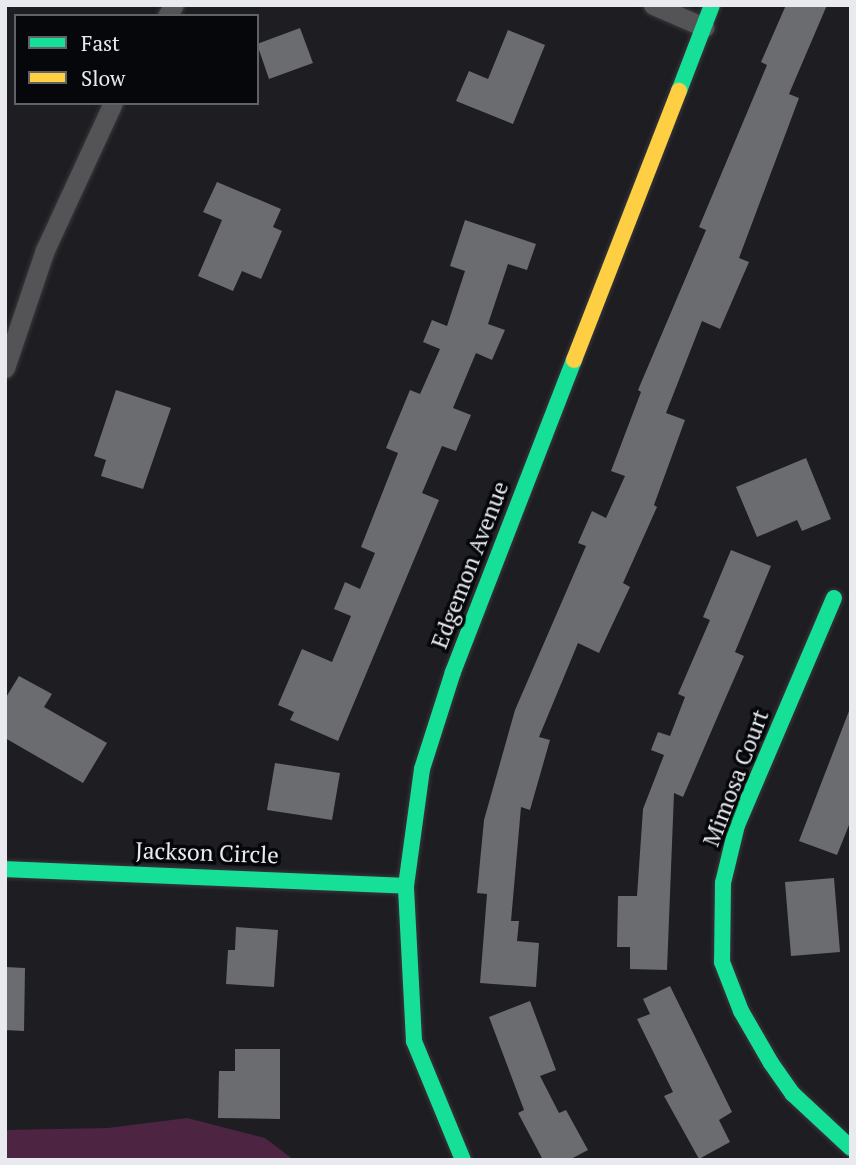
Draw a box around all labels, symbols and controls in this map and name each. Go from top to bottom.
legend [14,14,259,105]
text: Fast [81,29,120,57]
text: Slow [81,64,125,92]
street label: Edgemon Avenue [425,477,515,653]
street label: Mimosa Court [697,706,775,850]
street label: Jackson Circle [135,837,279,869]

